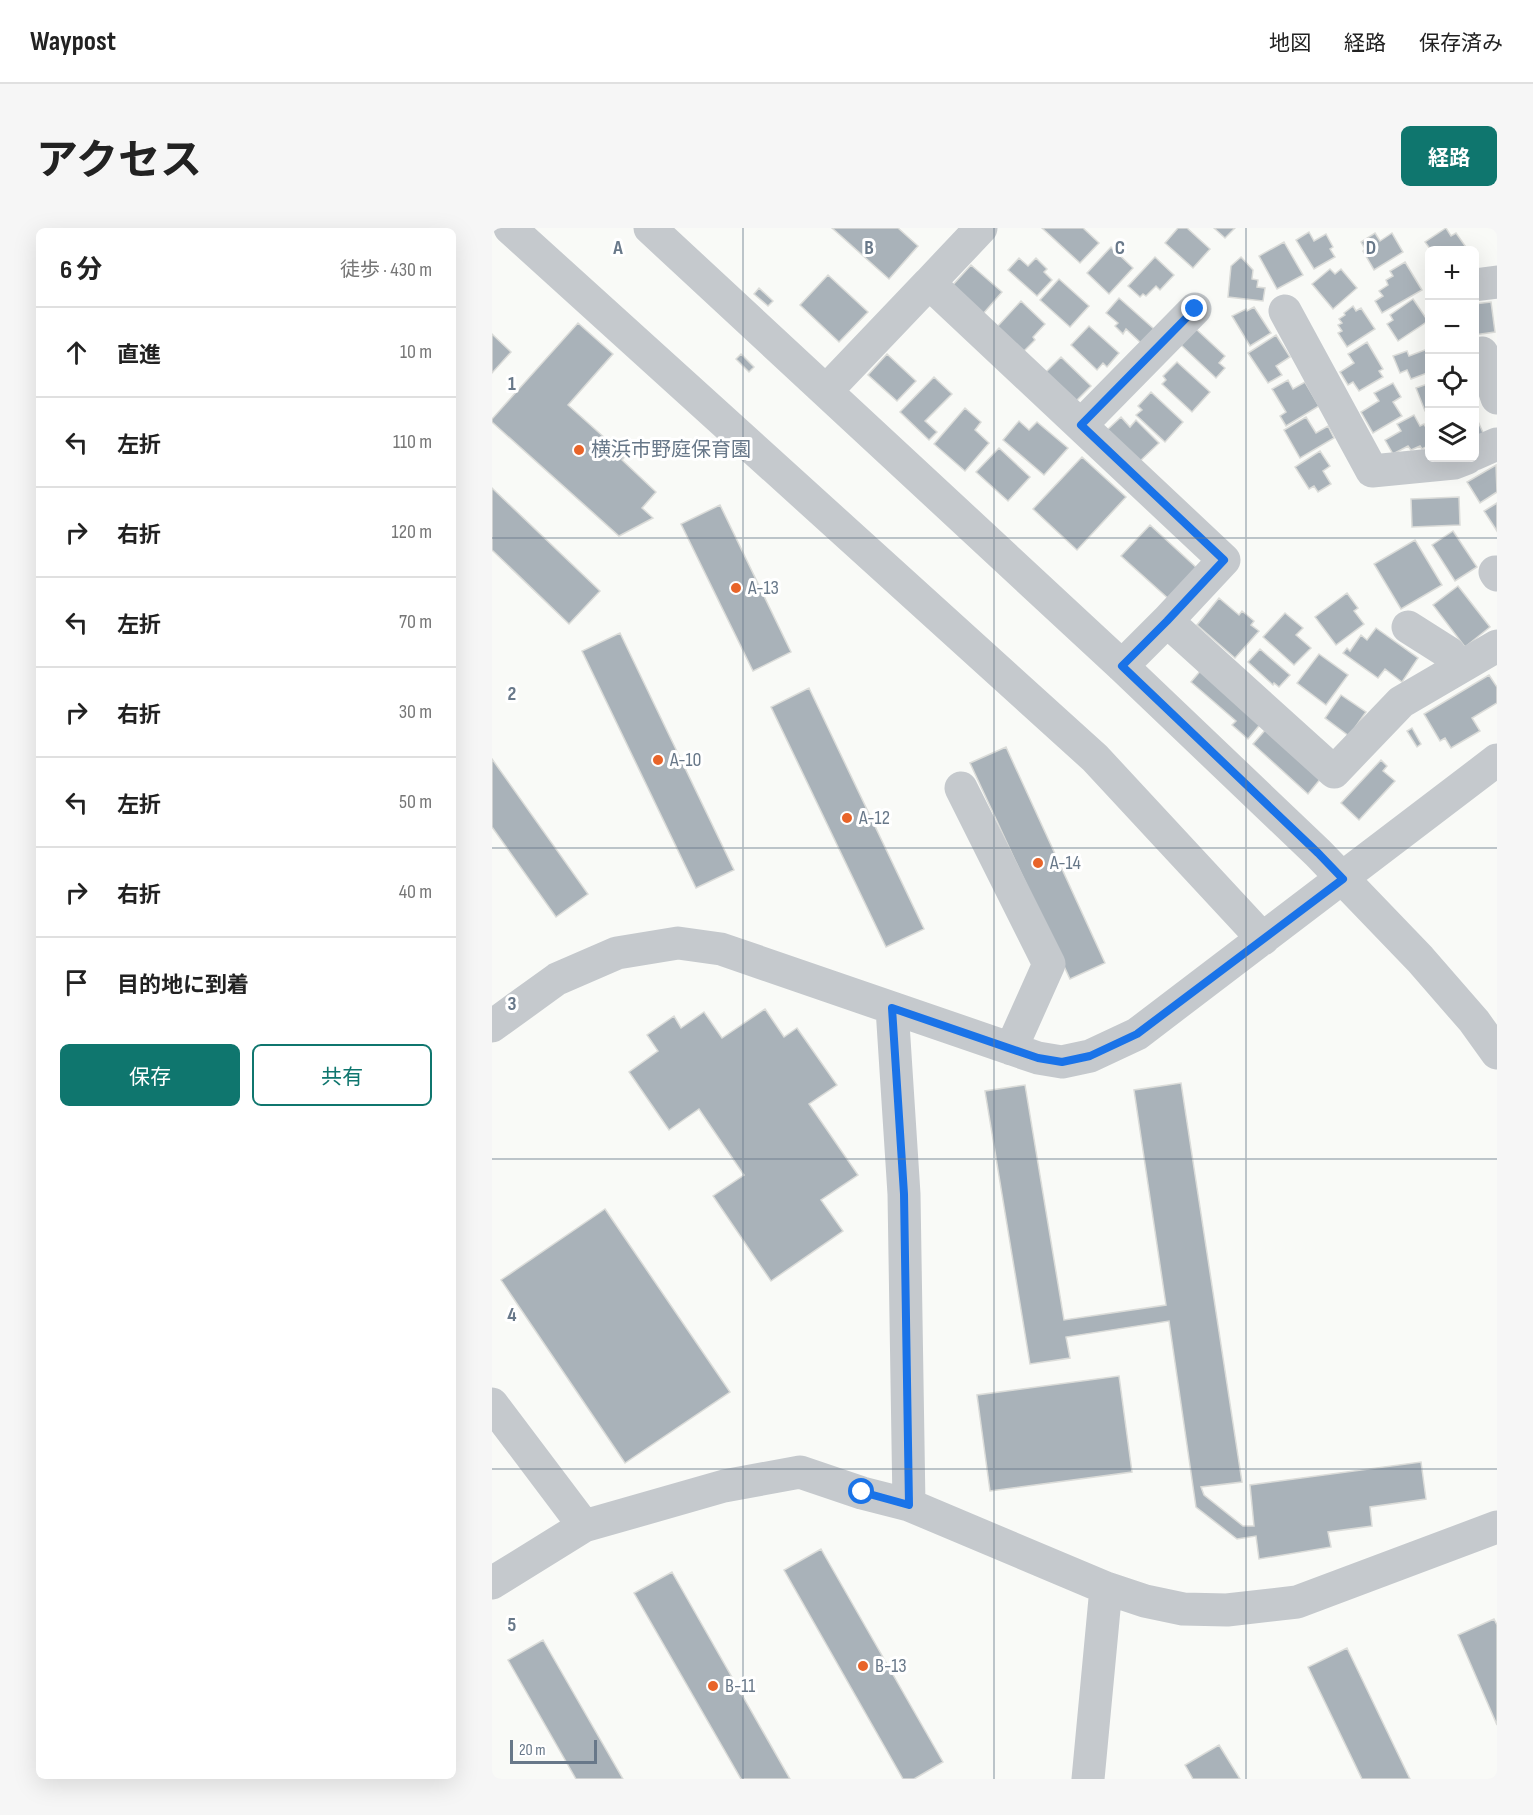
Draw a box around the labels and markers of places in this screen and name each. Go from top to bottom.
place label: 横浜市野庭保育園 [591,438,751,462]
marker: 横浜市野庭保育園 [572,443,586,457]
place label: A-13 [747,576,779,600]
marker: A-13 [729,581,743,595]
place label: A-10 [669,748,701,772]
marker: A-10 [651,753,665,767]
place label: A-12 [858,806,890,830]
marker: A-12 [840,811,854,825]
place label: A-14 [1049,851,1081,875]
marker: A-14 [1031,856,1045,870]
place label: B-13 [875,1654,907,1678]
marker: B-13 [856,1659,870,1673]
place label: B-11 [725,1674,755,1698]
marker: B-11 [706,1679,720,1693]

